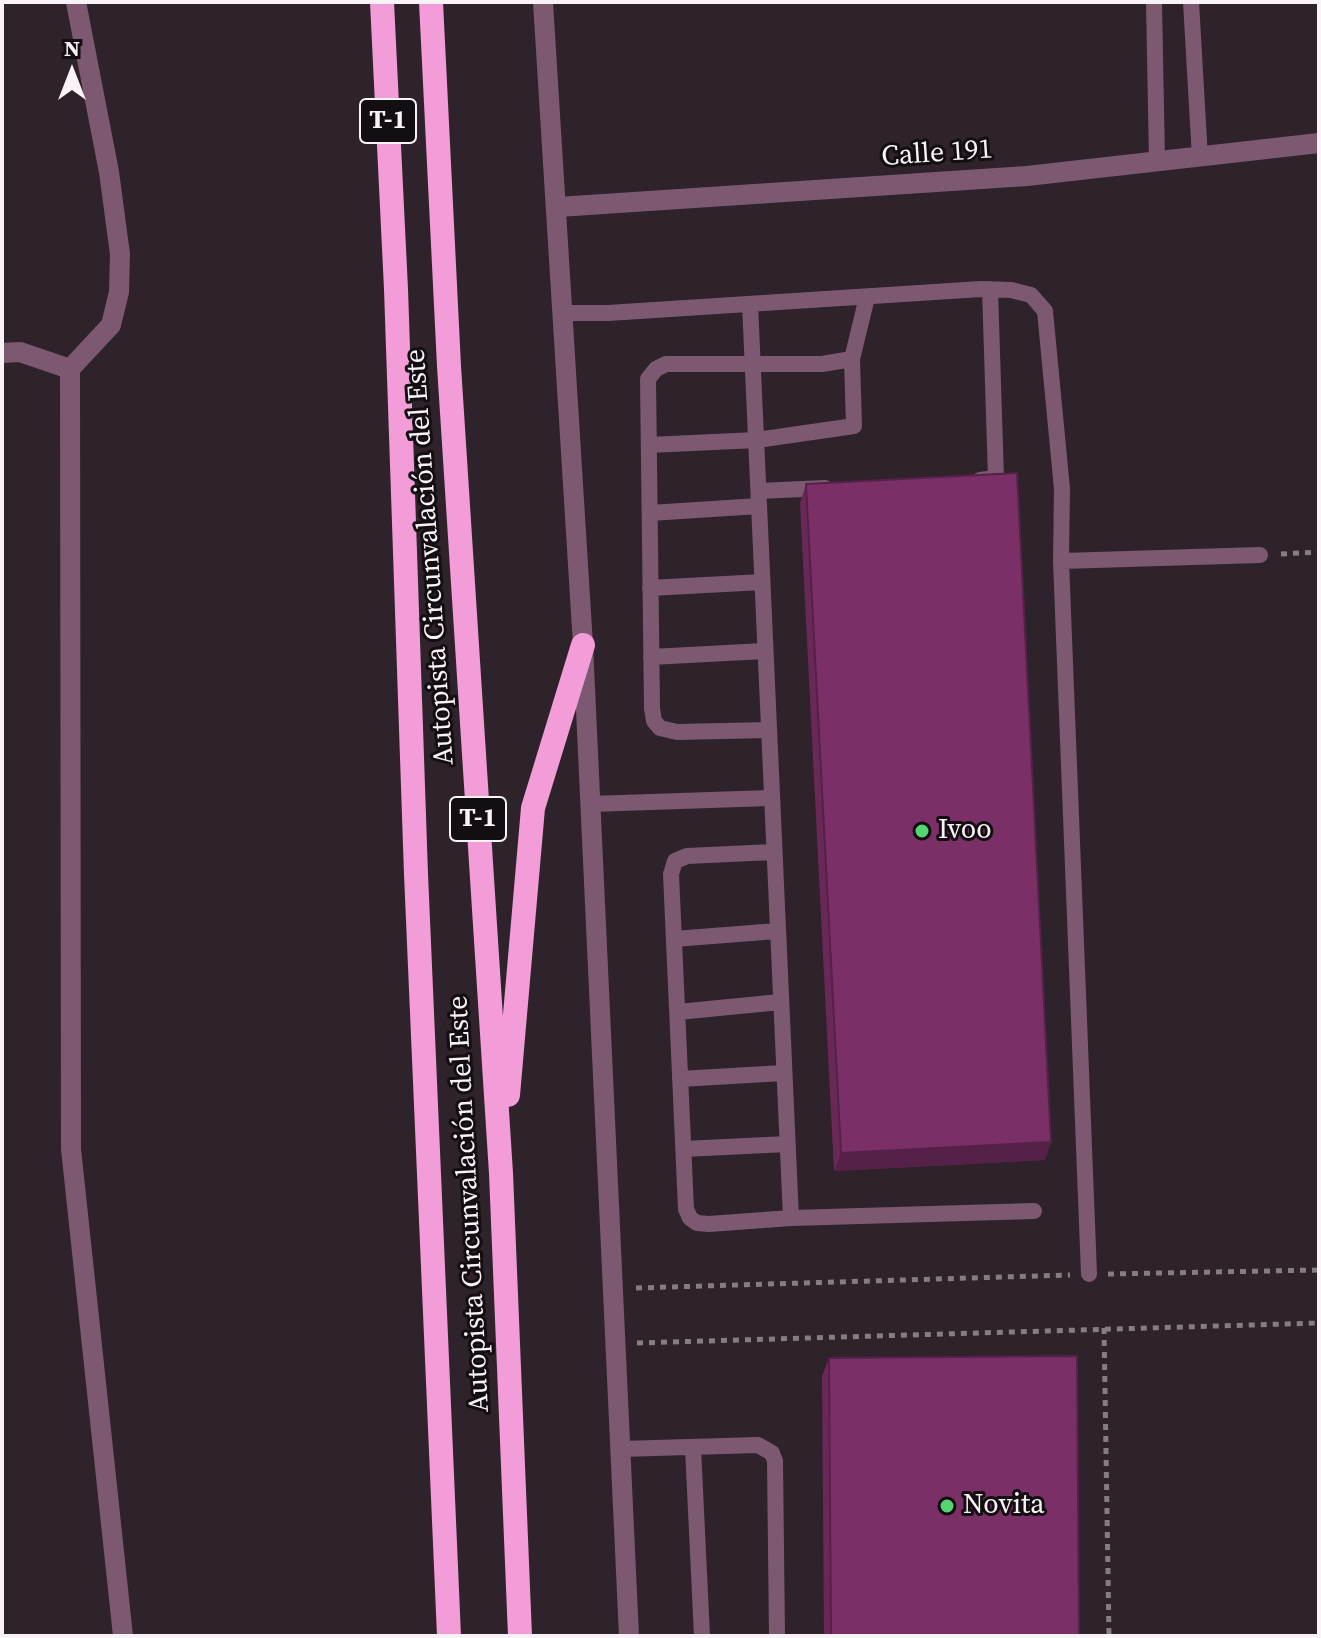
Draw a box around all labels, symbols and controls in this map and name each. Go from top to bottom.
north arrow [32,32,112,112]
text: N [64,33,80,63]
road number: T-1 [360,99,416,143]
street label: Calle 191 [880,133,994,175]
street label: Autopista Circunvalación del Este [400,348,462,766]
road number: T-1 [450,797,506,841]
place label: Ivoo [938,814,992,848]
marker: Ivoo [913,822,931,840]
street label: Autopista Circunvalación del Este [442,995,498,1413]
place label: Novita [963,1489,1044,1523]
marker: Novita [938,1497,956,1515]

